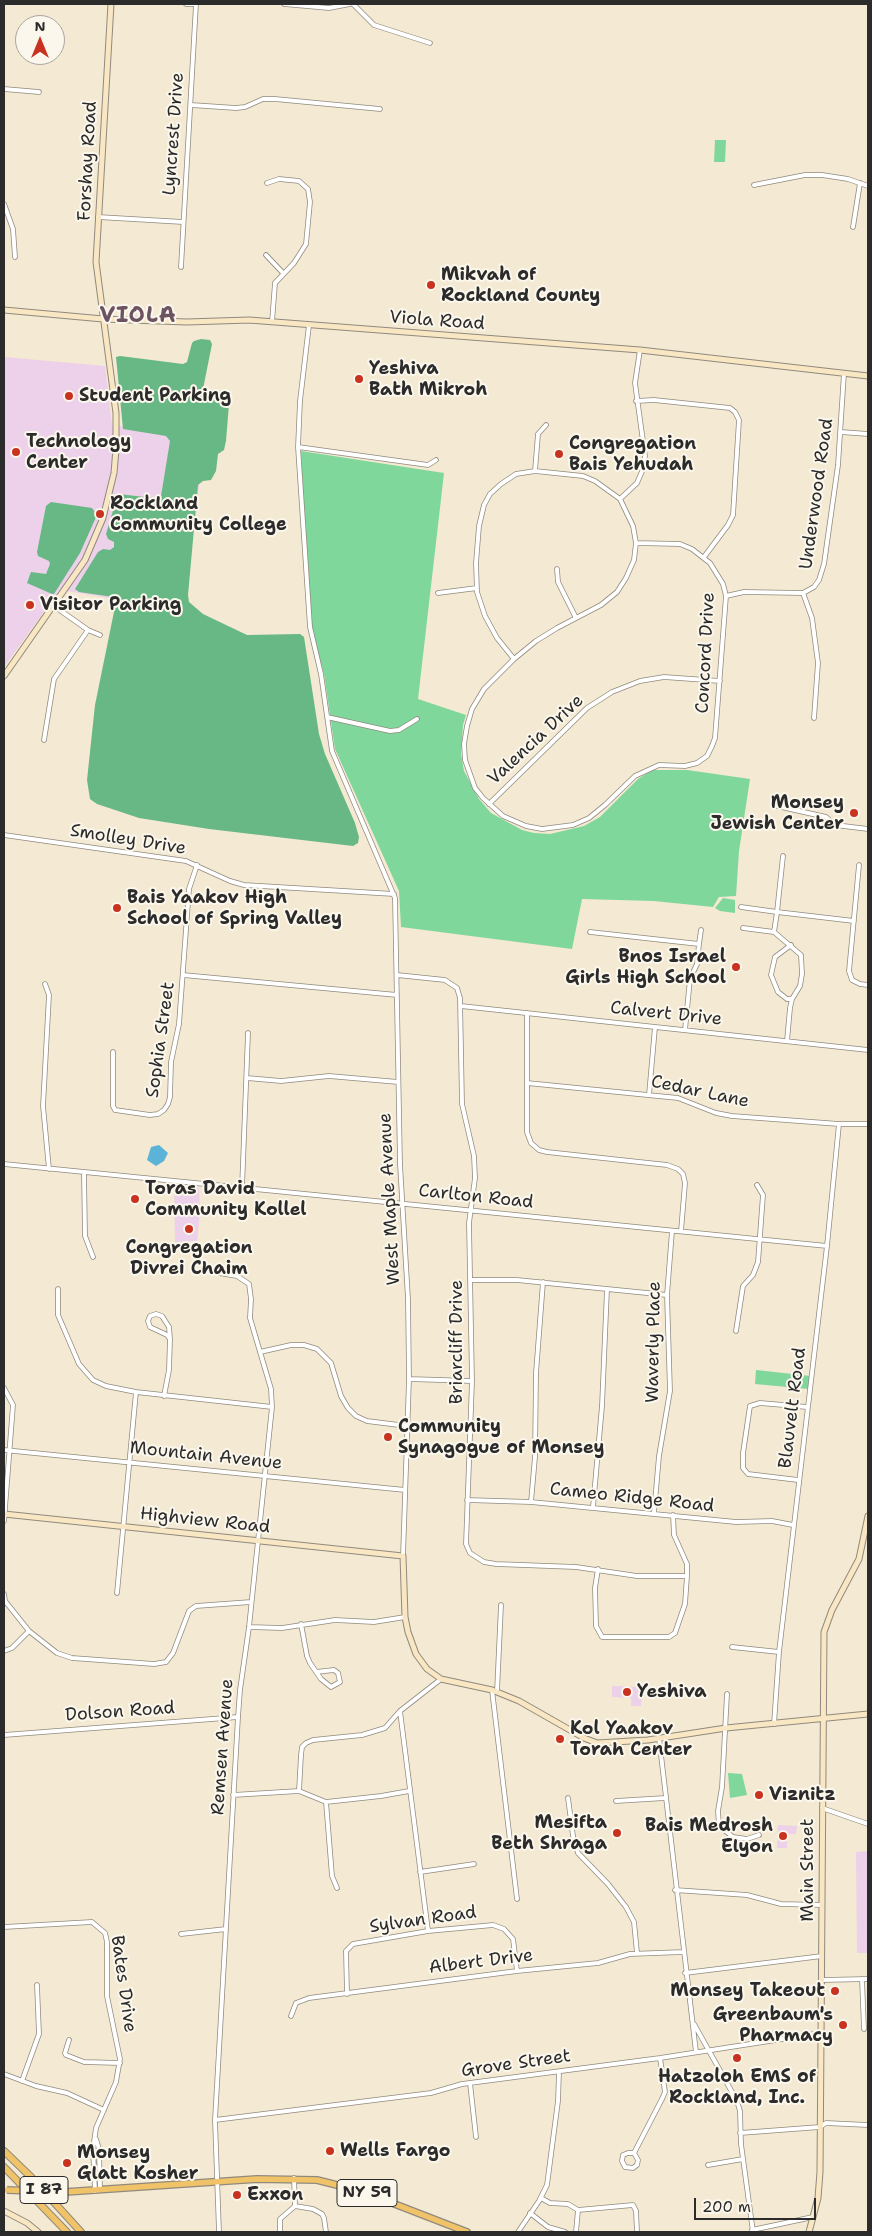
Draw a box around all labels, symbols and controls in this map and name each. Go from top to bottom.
north arrow [15,15,65,65]
text: N [34,17,46,35]
street label: Lyncrest Drive [159,72,189,196]
street label: Forshay Road [74,100,102,222]
place label: Mikvah of Rockland County [441,264,600,306]
marker: Mikvah of Rockland County [425,279,437,291]
district label: VIOLA [99,303,177,329]
street label: Viola Road [388,307,486,335]
place label: Yeshiva Bath Mikroh [369,358,487,400]
marker: Yeshiva Bath Mikroh [353,373,365,385]
place label: Student Parking [79,385,231,407]
marker: Student Parking [63,390,75,402]
street label: Underwood Road [796,417,838,571]
place label: Technology Center [26,431,131,474]
place label: Congregation Bais Yehudah [569,433,696,476]
marker: Technology Center [10,446,22,458]
marker: Congregation Bais Yehudah [553,448,565,460]
place label: Rockland Community College [110,493,287,536]
marker: Rockland Community College [94,508,106,520]
street label: Concord Drive [692,592,720,714]
place label: Visitor Parking [40,594,181,616]
marker: Visitor Parking [24,599,36,611]
street label: Valencia Drive [484,690,588,790]
place label: Monsey Jewish Center [711,792,844,834]
marker: Monsey Jewish Center [848,807,860,819]
street label: Smolley Drive [68,820,188,860]
place label: Bais Yaakov High School of Spring Valley [127,887,342,930]
marker: Bais Yaakov High School of Spring Valley [111,902,123,914]
place label: Bnos Israel Girls High School [565,946,726,989]
marker: Bnos Israel Girls High School [730,961,742,973]
street label: Sophia Street [142,981,180,1099]
street label: Calvert Drive [609,997,723,1031]
street label: Cedar Lane [649,1071,751,1113]
street label: West Maple Avenue [375,1112,405,1286]
place label: Toras David Community Kollel [145,1178,307,1220]
street label: Carlton Road [417,1180,535,1214]
marker: Toras David Community Kollel [129,1193,141,1205]
marker: Congregation Divrei Chaim [183,1223,195,1235]
place label: Congregation Divrei Chaim [125,1237,253,1280]
street label: Briarcliff Drive [446,1280,468,1404]
street label: Waverly Place [642,1281,666,1403]
street label: Blauvelt Road [775,1346,811,1470]
place label: Community Synagogue of Monsey [398,1416,605,1458]
marker: Community Synagogue of Monsey [382,1431,394,1443]
street label: Mountain Avenue [129,1437,283,1475]
street label: Cameo Ridge Road [549,1479,715,1517]
street label: Highview Road [139,1503,271,1539]
street label: Remsen Avenue [207,1678,239,1816]
place label: Yeshiva [637,1681,707,1703]
marker: Yeshiva [621,1686,633,1698]
street label: Dolson Road [64,1697,176,1727]
place label: Kol Yaakov Torah Center [570,1718,692,1760]
marker: Kol Yaakov Torah Center [554,1733,566,1745]
place label: Viznitz [769,1784,836,1806]
marker: Viznitz [753,1789,765,1801]
place label: Mesifta Beth Shraga [491,1812,607,1855]
place label: Bais Medrosh Elyon [645,1815,773,1858]
street label: Main Street [797,1818,819,1922]
marker: Mesifta Beth Shraga [611,1827,623,1839]
marker: Bais Medrosh Elyon [777,1830,789,1842]
street label: Sylvan Road [368,1902,478,1938]
street label: Bates Drive [105,1934,141,2034]
street label: Albert Drive [428,1945,534,1979]
place label: Monsey Takeout [670,1980,825,2002]
marker: Monsey Takeout [829,1985,841,1997]
place label: Greenbaum's Pharmacy [713,2004,833,2046]
marker: Greenbaum's Pharmacy [837,2019,849,2031]
street label: Grove Street [460,2046,572,2082]
marker: Hatzoloh EMS of Rockland, Inc. [731,2052,743,2064]
place label: Hatzoloh EMS of Rockland, Inc. [658,2066,816,2108]
place label: Wells Fargo [340,2140,450,2162]
place label: Monsey Glatt Kosher [77,2142,199,2184]
marker: Wells Fargo [324,2145,336,2157]
marker: Monsey Glatt Kosher [61,2157,73,2169]
road number: I 87 [20,2176,68,2204]
road number: NY 59 [337,2180,397,2206]
place label: Exxon [247,2184,303,2206]
scale bar [697,2188,820,2220]
marker: Exxon [231,2189,243,2201]
text: 200 m [702,2197,751,2217]

